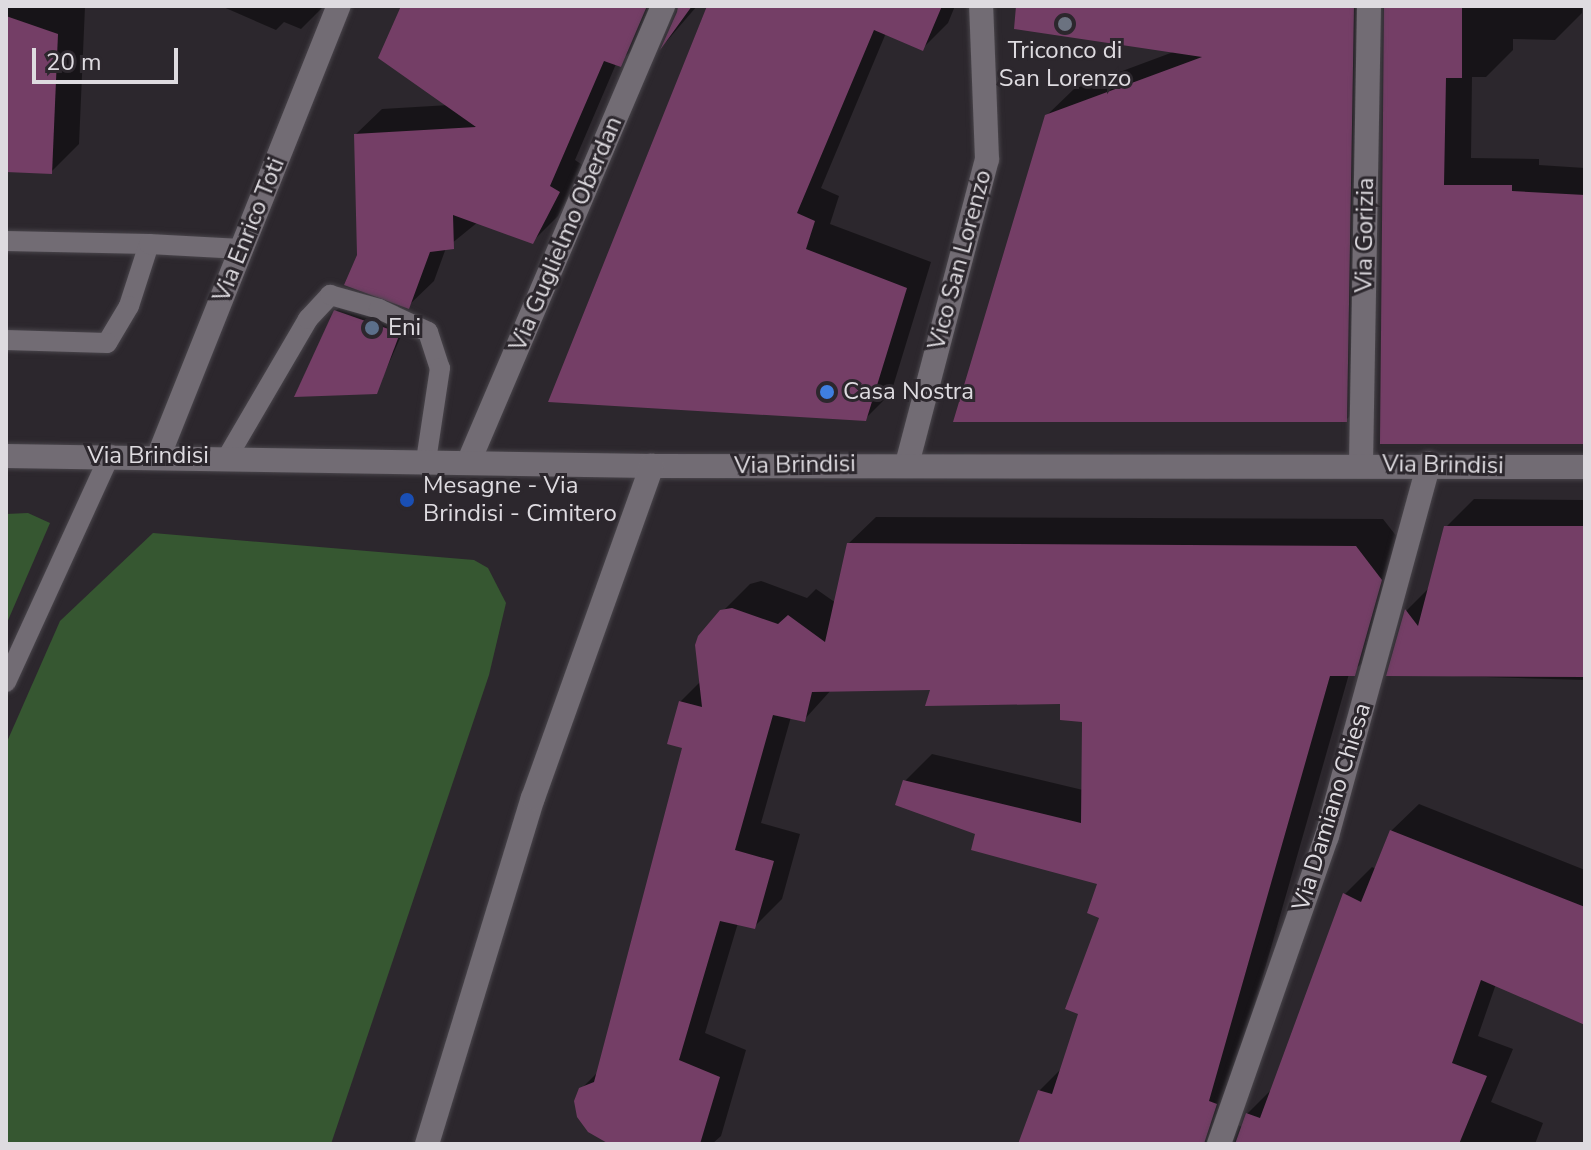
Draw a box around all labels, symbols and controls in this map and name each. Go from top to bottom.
marker: Triconco di San Lorenzo [1056,15,1074,33]
scale bar [36,32,182,82]
place label: Triconco di San Lorenzo [999,37,1131,93]
text: 20 m [46,46,102,78]
street label: Via Guglielmo Oberdan [503,112,629,356]
street label: Via Enrico Toti [207,154,291,306]
street label: Vico San Lorenzo [922,167,998,353]
street label: Via Gorizia [1350,177,1380,293]
place label: Eni [388,314,421,342]
marker: Eni [363,319,381,337]
place label: Casa Nostra [843,378,974,406]
marker: Casa Nostra [818,383,836,401]
street label: Via Brindisi [87,442,209,470]
street label: Via Brindisi [734,450,856,480]
street label: Via Brindisi [1382,450,1504,480]
place label: Mesagne - Via Brindisi - Cimitero [423,472,617,528]
marker: Mesagne - Via Brindisi - Cimitero [398,491,416,509]
street label: Via Damiano Chiesa [1287,700,1377,914]

